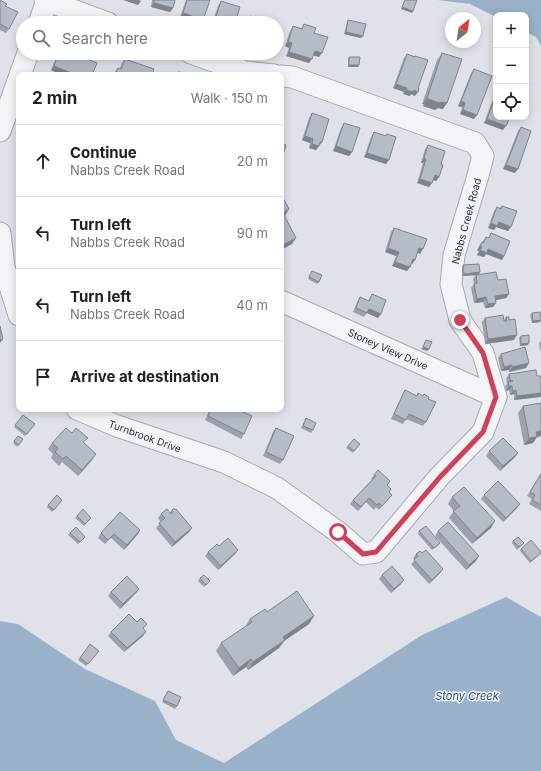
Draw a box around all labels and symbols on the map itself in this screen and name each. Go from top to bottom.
north arrow [445,12,481,48]
street label: Nabbs Creek Road [449,177,483,265]
route end [451,311,469,329]
street label: Stoney View Drive [346,326,430,372]
street label: Turnbrook Drive [107,417,183,455]
route start [329,523,347,541]
water label: Stony Creek [435,689,500,703]

